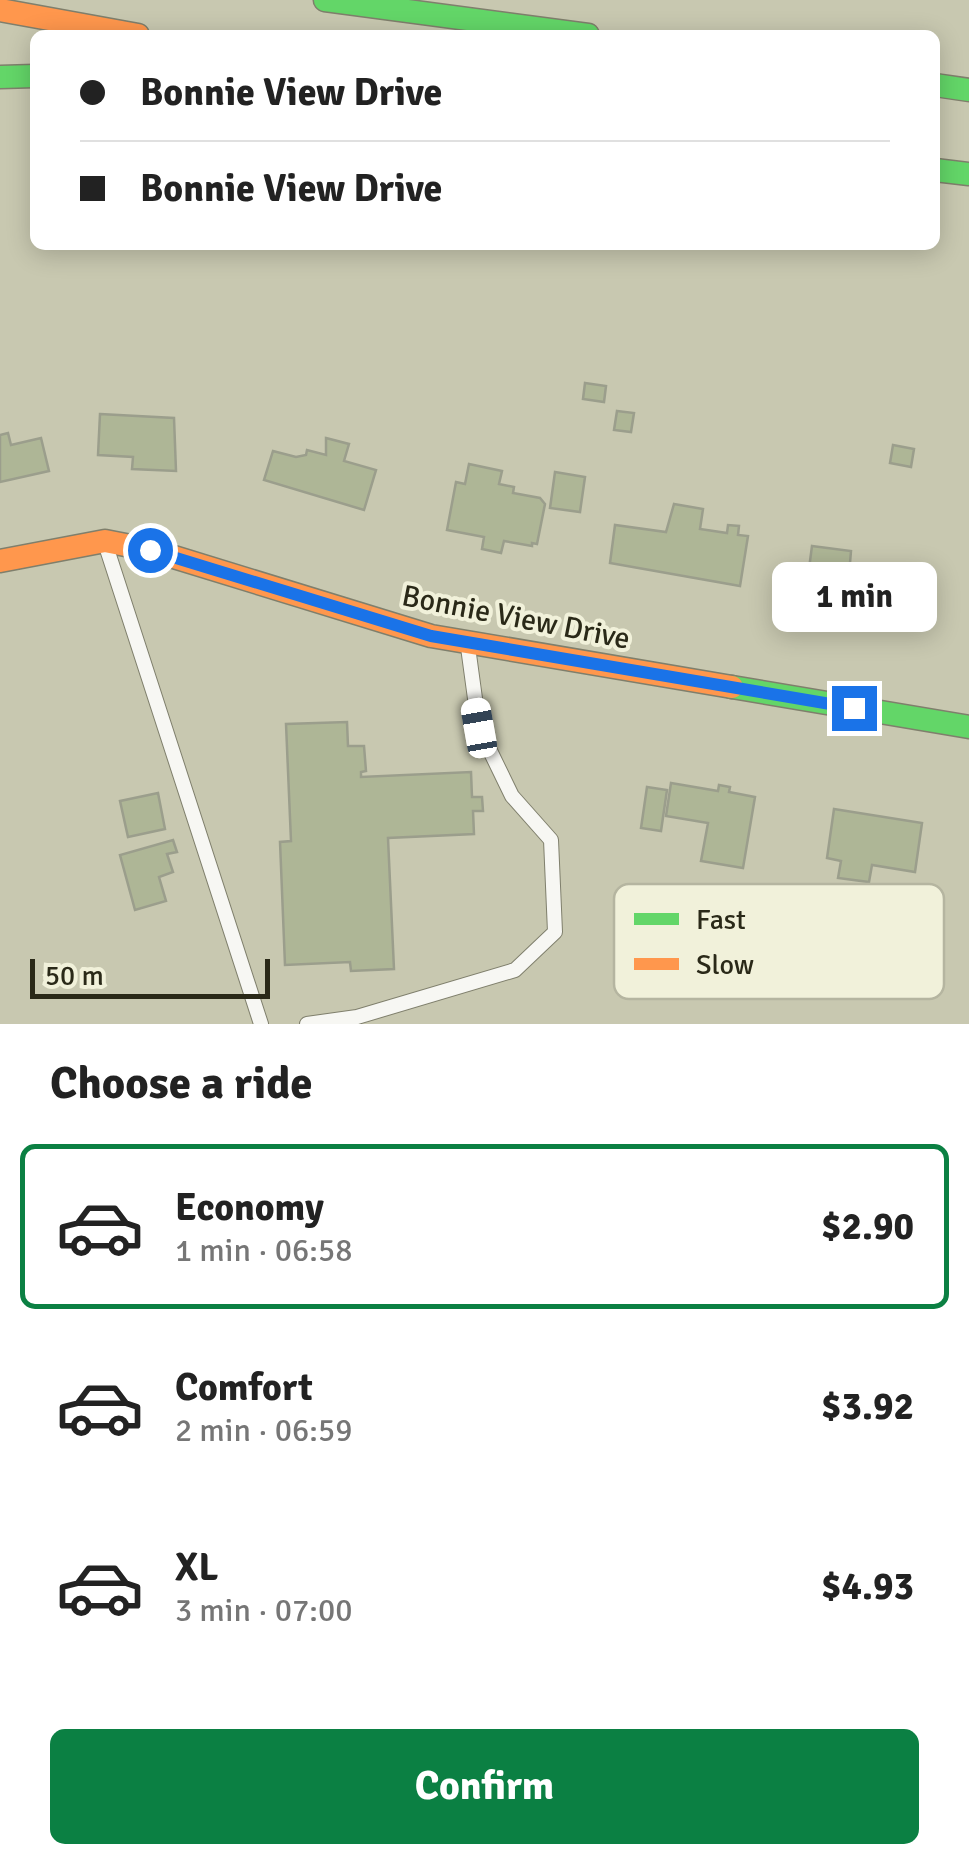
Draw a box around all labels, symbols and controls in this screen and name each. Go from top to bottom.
text: Bonnie View Drive [140,69,442,116]
text: Bonnie View Drive [140,165,442,212]
route start [128,528,173,573]
callout: 1 min [772,563,936,633]
street label: Bonnie View Drive [399,577,633,658]
text: 1 min [816,577,893,616]
route end [832,686,877,731]
car [459,696,499,760]
legend [614,884,944,999]
text: Fast [696,903,746,937]
text: Slow [696,948,754,982]
scale bar [30,954,270,998]
text: 50 m [45,959,104,993]
text: Choose a ride [50,1056,313,1111]
icon: car [55,1182,145,1272]
text: Economy [175,1184,324,1231]
text: $2.90 [821,1203,914,1250]
text: 1 min · 06:58 [175,1231,353,1270]
icon: car [55,1362,145,1452]
text: Comfort [175,1364,313,1411]
text: $3.92 [821,1383,914,1430]
text: 2 min · 06:59 [175,1411,353,1450]
icon: car [55,1542,145,1632]
text: XL [175,1544,218,1591]
text: $4.93 [821,1563,914,1610]
text: 3 min · 07:00 [175,1591,353,1630]
button: Confirm [50,1729,919,1844]

